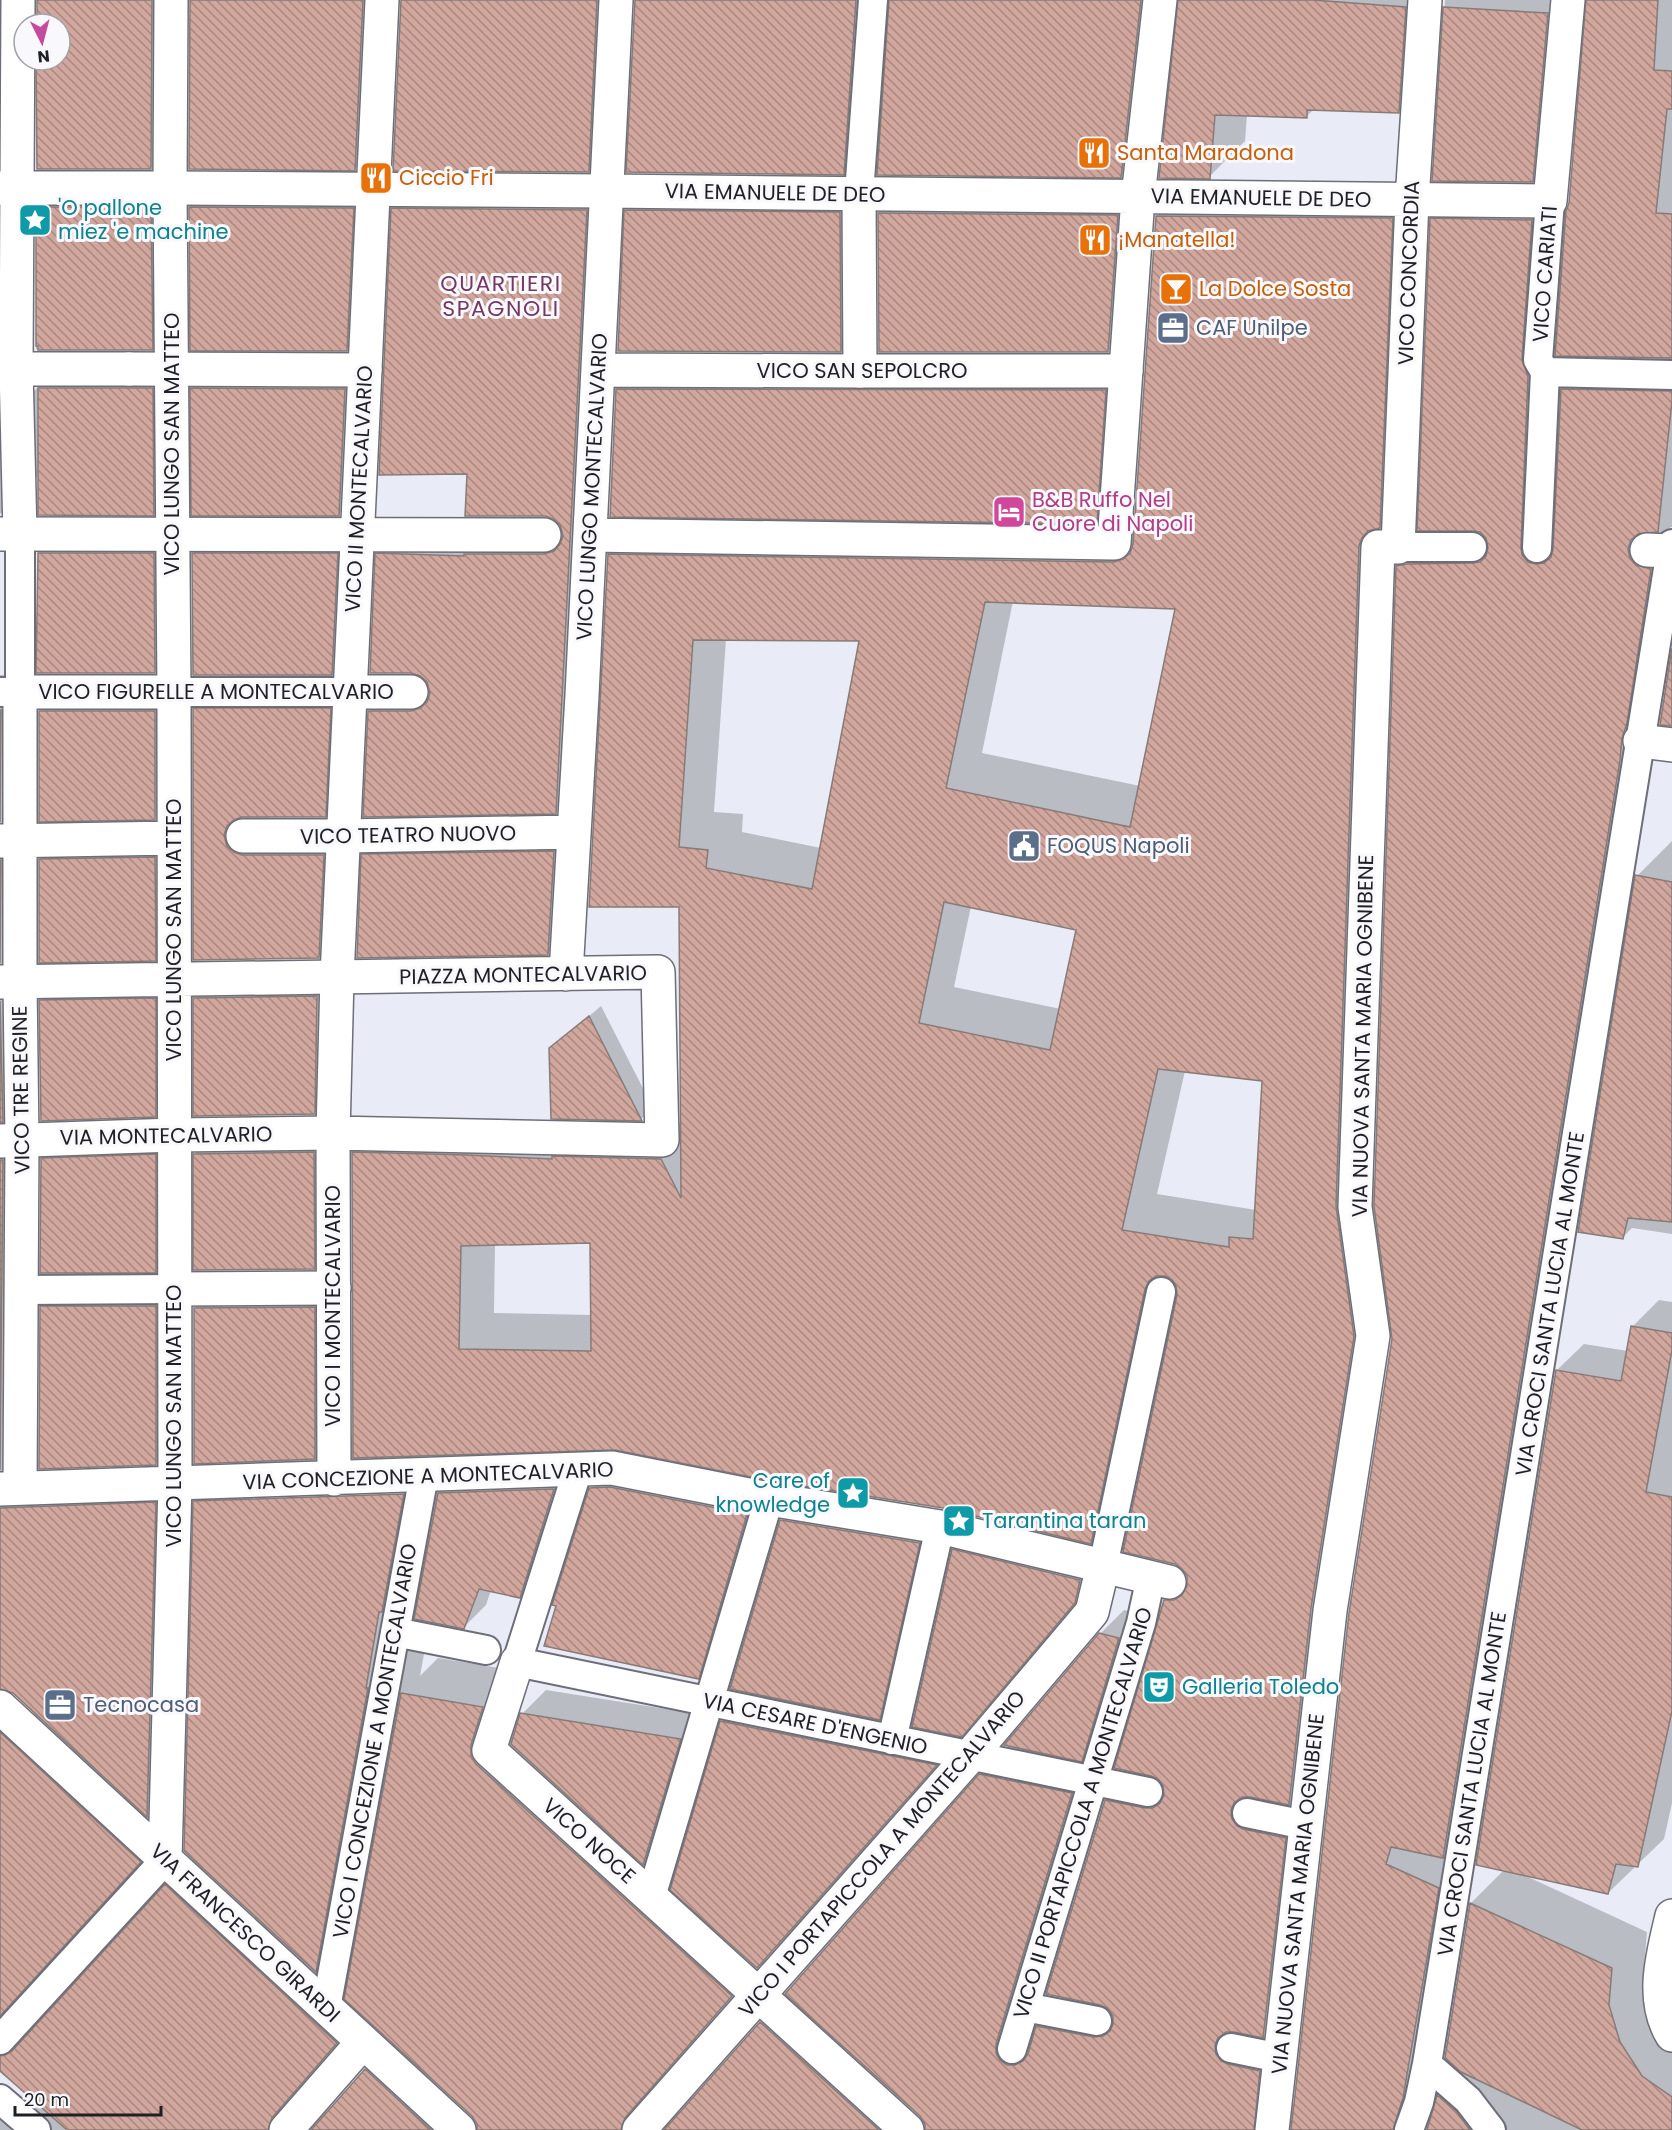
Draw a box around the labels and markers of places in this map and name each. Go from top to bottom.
restaurant icon: Santa Maradona [1076,135,1112,171]
place label: Santa Maradona [1117,138,1294,167]
restaurant icon: Ciccio Fri [358,160,394,196]
place label: Ciccio Fri [399,163,494,192]
place label: 'O pallone miez 'e machine [58,193,229,246]
place icon: 'O pallone miez 'e machine [17,202,53,238]
restaurant icon: ¡Manatella! [1077,222,1113,258]
place label: ¡Manatella! [1118,225,1236,254]
bar icon: La Dolce Sosta [1158,271,1194,307]
place label: La Dolce Sosta [1199,274,1351,303]
office icon: CAF Unilpe [1155,310,1191,346]
place label: CAF Unilpe [1196,313,1308,342]
place label: B&B Ruffo Nel Cuore di Napoli [1032,485,1193,538]
hotel icon: B&B Ruffo Nel Cuore di Napoli [991,494,1027,530]
public building icon: FOQUS Napoli [1006,828,1042,864]
place label: FOQUS Napoli [1047,831,1190,860]
place label: Care of knowledge [715,1466,830,1519]
place icon: Care of knowledge [835,1475,871,1511]
place icon: Tarantina taran [941,1503,977,1539]
place label: Tarantina taran [982,1506,1146,1535]
theatre icon: Galleria Toledo [1141,1669,1177,1705]
place label: Galleria Toledo [1182,1672,1339,1701]
office icon: Tecnocasa [42,1687,78,1723]
place label: Tecnocasa [83,1690,199,1719]

